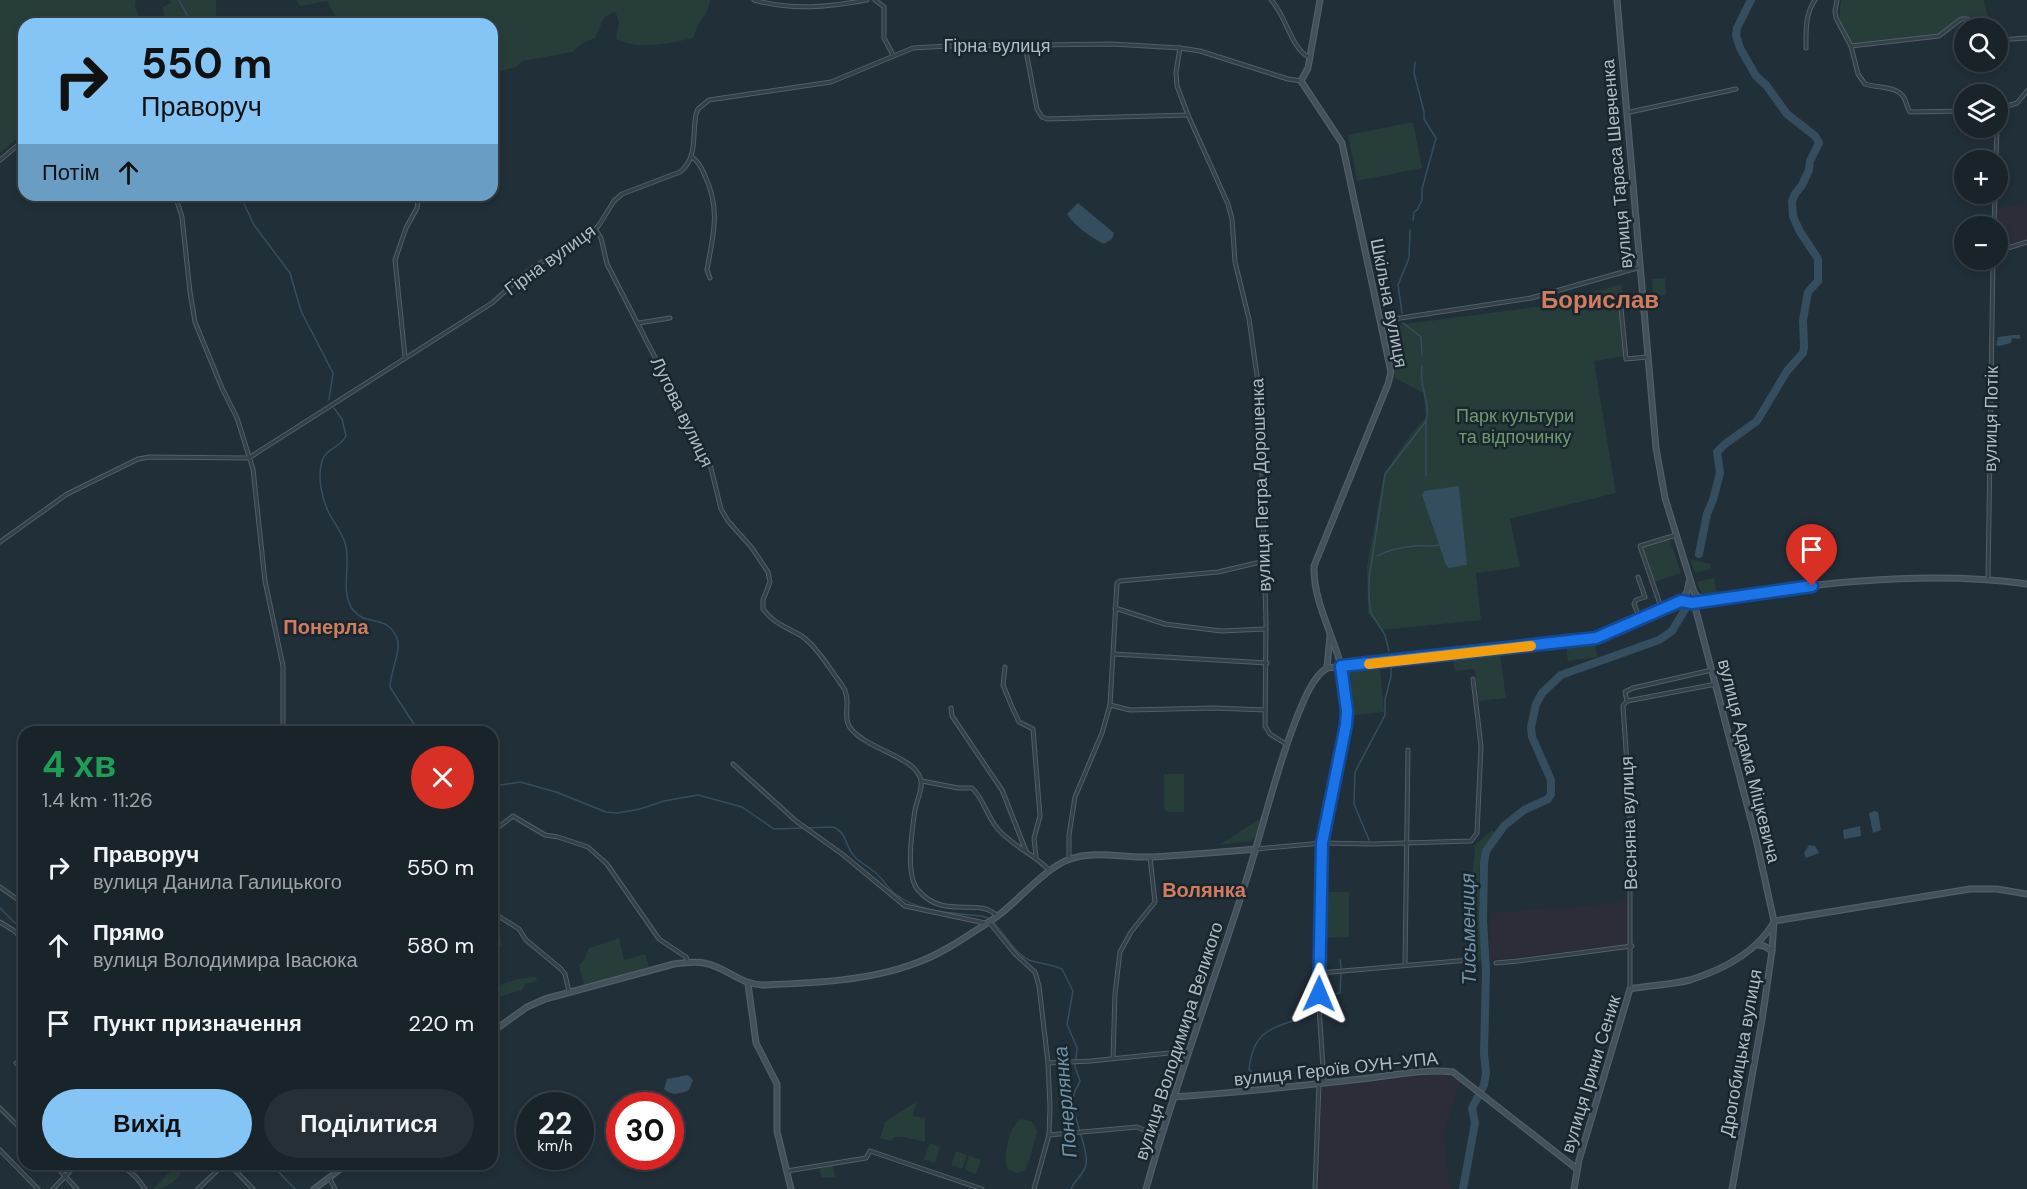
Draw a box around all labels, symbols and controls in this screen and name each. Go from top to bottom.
map controls [1954,18,2008,270]
button: search [1954,18,2008,72]
street label: Гірна вулиця [944,34,1050,58]
text: 550 m [141,36,272,91]
icon: right [42,42,120,120]
street label: вулиця Тараса Шевченка [1596,57,1638,270]
button: layers [1954,84,2008,138]
text: Праворуч [141,89,262,124]
button: + [1954,150,2008,204]
icon: ahead [112,156,145,189]
text: Потім [42,158,100,187]
button: − [1954,216,2008,270]
street label: Гірна вулиця [500,219,600,301]
street label: Шкільна вулиця [1365,236,1413,370]
district label: Борислав [1541,284,1659,315]
street label: Лугова вулиця [645,353,719,471]
street label: вулиця Потік [1978,366,2004,472]
street label: вулиця Петра Дорошенка [1245,377,1277,592]
park label: Парк культури та відпочинку [1456,404,1574,449]
pin [1786,524,1837,586]
icon: arrive [1795,533,1828,566]
district label: Понерла [283,614,370,640]
street label: вулиця Адама Міцкевича [1712,657,1786,866]
text: 4 хв [42,741,116,788]
button: close [411,746,474,809]
street label: Весняна вулиця [1615,756,1643,890]
text: 1.4 km · 11:26 [42,787,153,813]
text: Праворуч [93,840,199,869]
icon: right [42,851,75,884]
text: 550 m [407,853,474,882]
text: вулиця Данила Галицького [93,869,342,895]
water label: Тисьмениця [1454,872,1482,985]
district label: Волянка [1162,877,1247,903]
text: Прямо [93,918,164,947]
street label: вулиця Володимира Великого [1129,919,1229,1163]
icon: ahead [42,929,75,962]
text: 580 m [407,931,474,960]
text: вулиця Володимира Івасюка [93,947,358,973]
position arrow [1287,962,1351,1026]
street label: Дрогобицька вулиця [1714,967,1768,1139]
street label: вулиця Ірини Сеник [1556,992,1626,1156]
icon: arrive [42,1007,75,1040]
text: Пункт призначення [93,1009,302,1038]
text: 220 m [408,1009,474,1038]
water label: Понерлянка [1047,1045,1083,1159]
street label: вулиця Героїв ОУН-УПА [1233,1046,1439,1092]
button: Вихід [42,1089,252,1158]
button: Поділитися [264,1089,474,1158]
speed limit sign: 30 [606,1092,684,1170]
text: 22 [538,1104,572,1143]
text: km/h [537,1136,573,1156]

